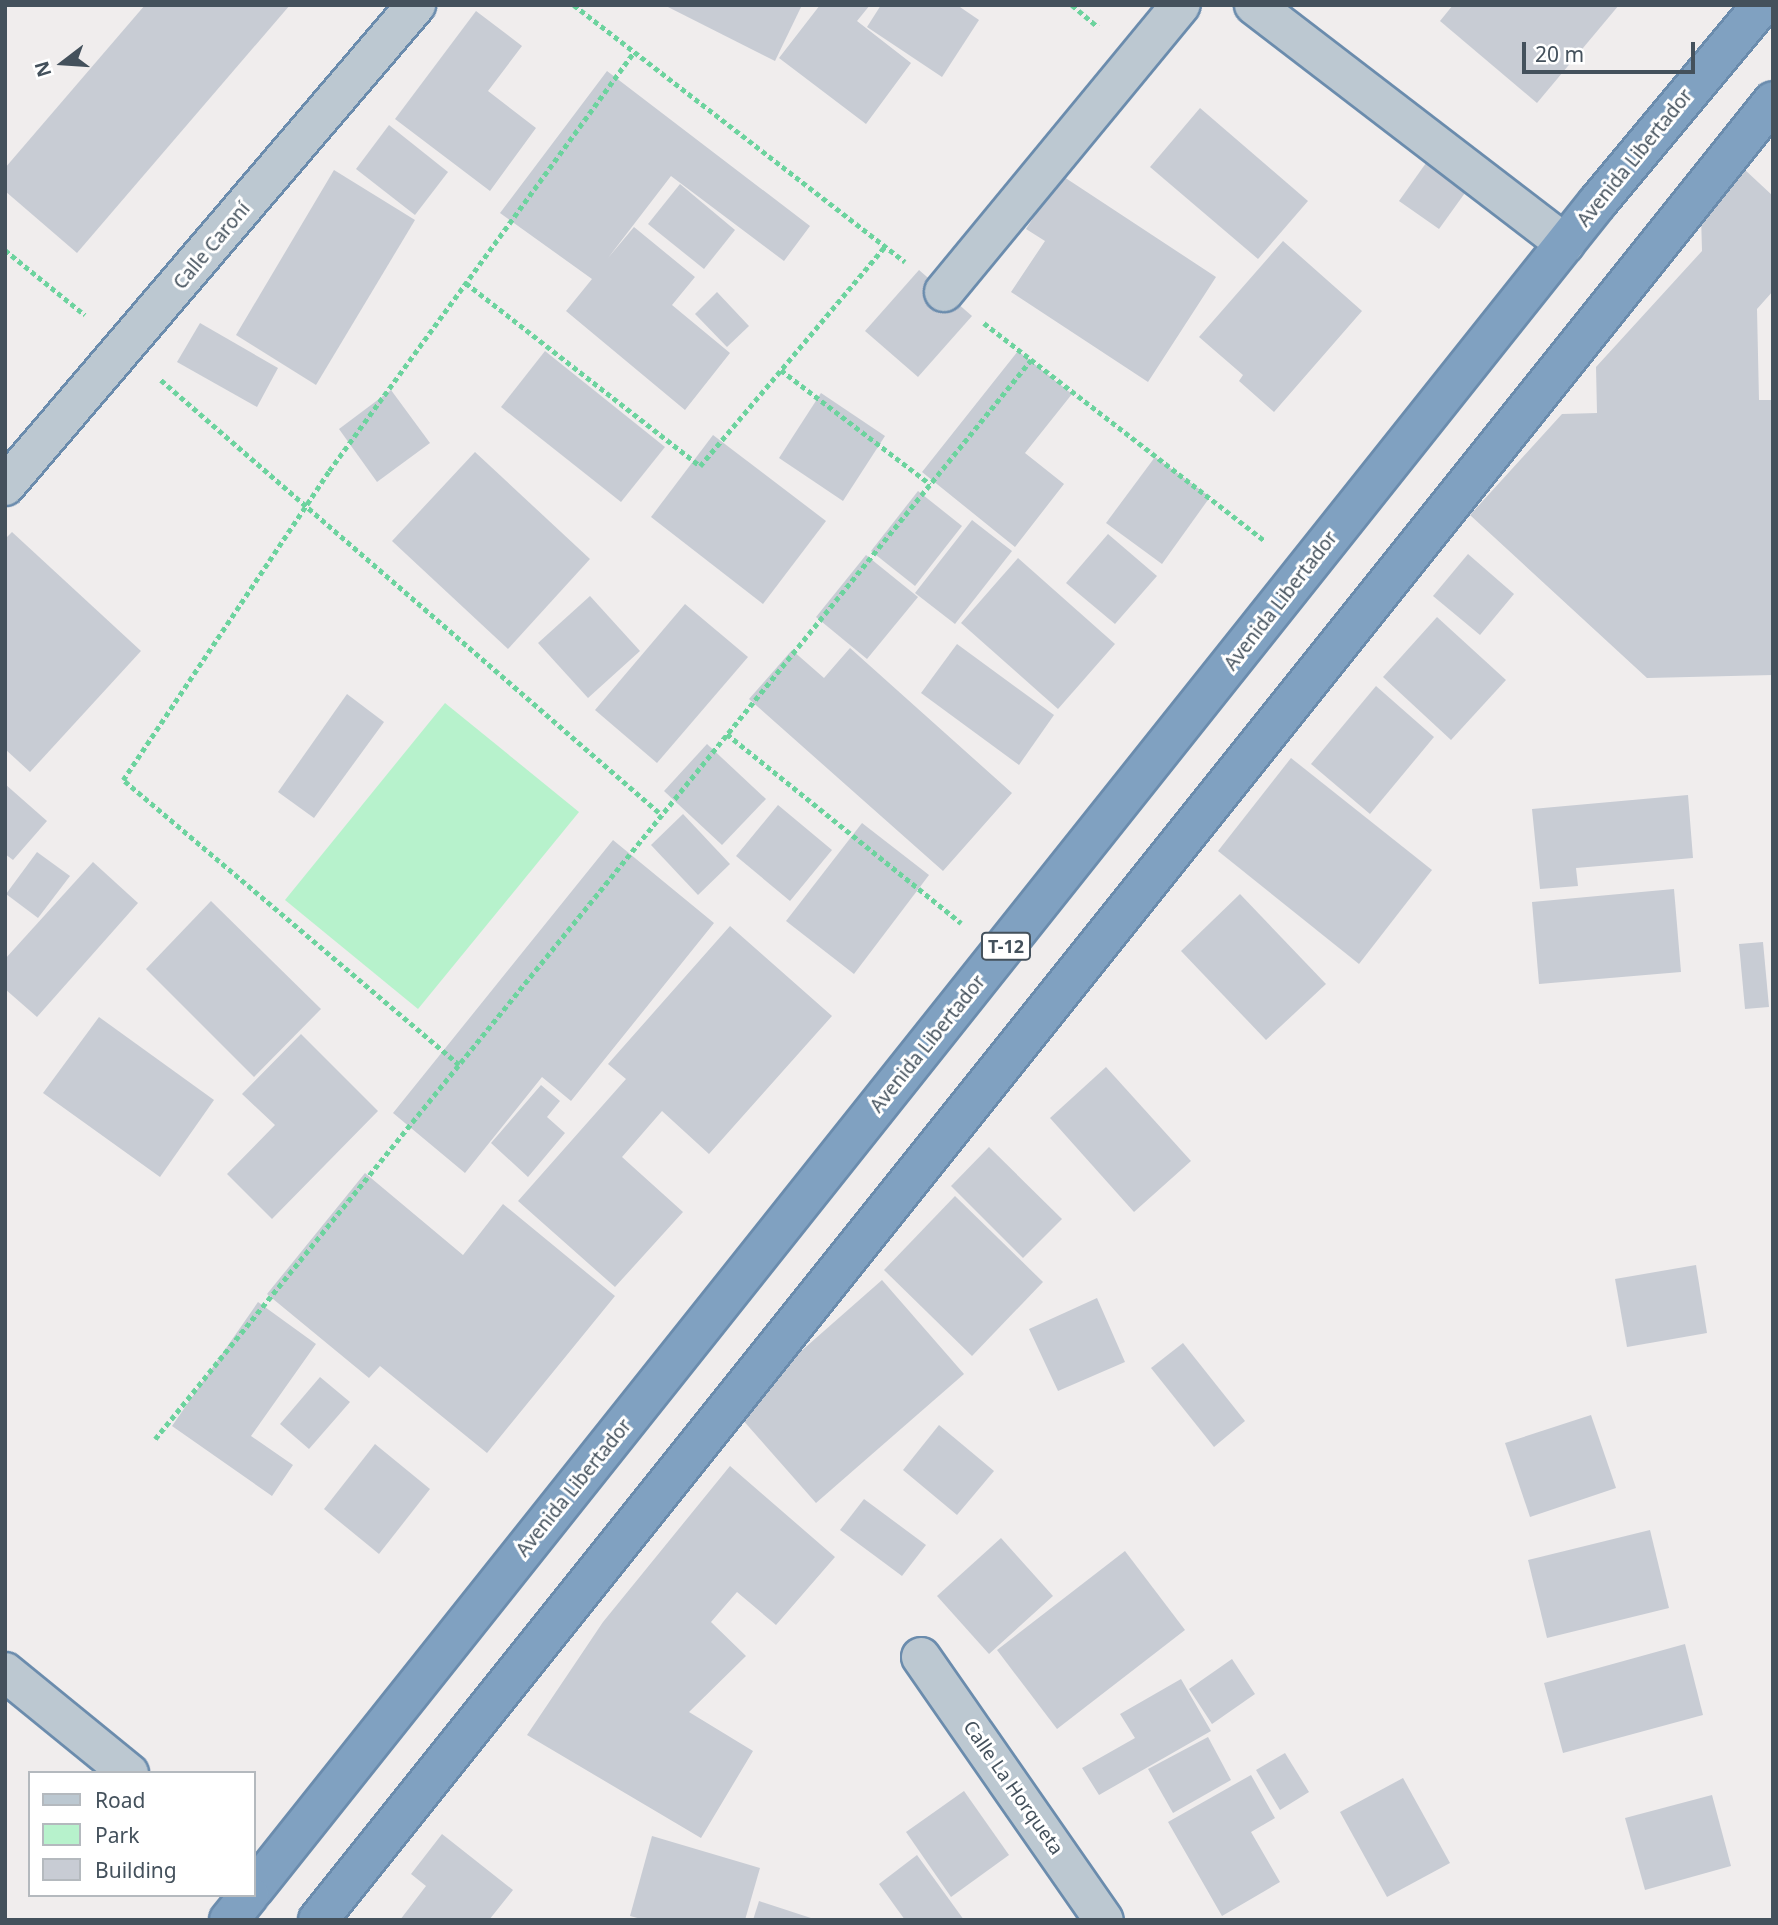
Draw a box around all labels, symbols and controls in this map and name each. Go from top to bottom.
north arrow [28,28,98,98]
scale bar [1526,28,1699,72]
text: 20 m [1535,40,1584,68]
text: N [28,58,58,80]
street label: Avenida Libertador [1573,85,1697,231]
street label: Calle Caroní [169,198,255,294]
street label: Avenida Libertador [1220,527,1342,675]
road number: T-12 [980,931,1032,960]
street label: Avenida Libertador [866,971,990,1117]
street label: Avenida Libertador [512,1415,636,1561]
street label: Calle La Horqueta [958,1717,1068,1859]
legend [28,1771,256,1897]
text: Road [95,1786,145,1814]
text: Park [95,1821,139,1849]
text: Building [95,1856,177,1884]

